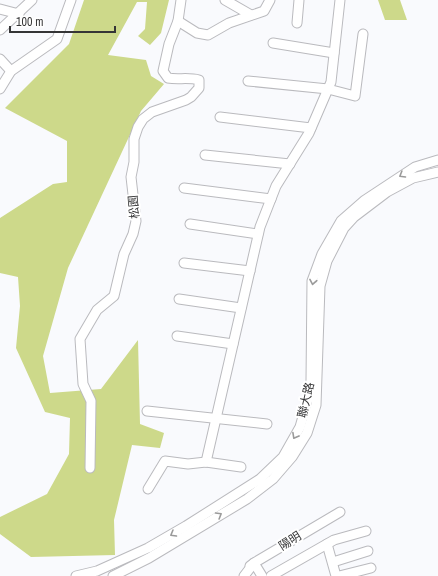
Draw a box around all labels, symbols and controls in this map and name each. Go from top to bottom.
scale bar [10,8,115,34]
text: 100 m [16,14,43,30]
one-way arrow [399,170,406,177]
street label: 松園 [125,194,143,220]
one-way arrow [309,278,318,285]
street label: 聯大路 [294,381,318,419]
one-way arrow [292,432,299,440]
one-way arrow [215,513,222,520]
street label: 陽明 [276,528,304,554]
one-way arrow [170,529,177,536]

